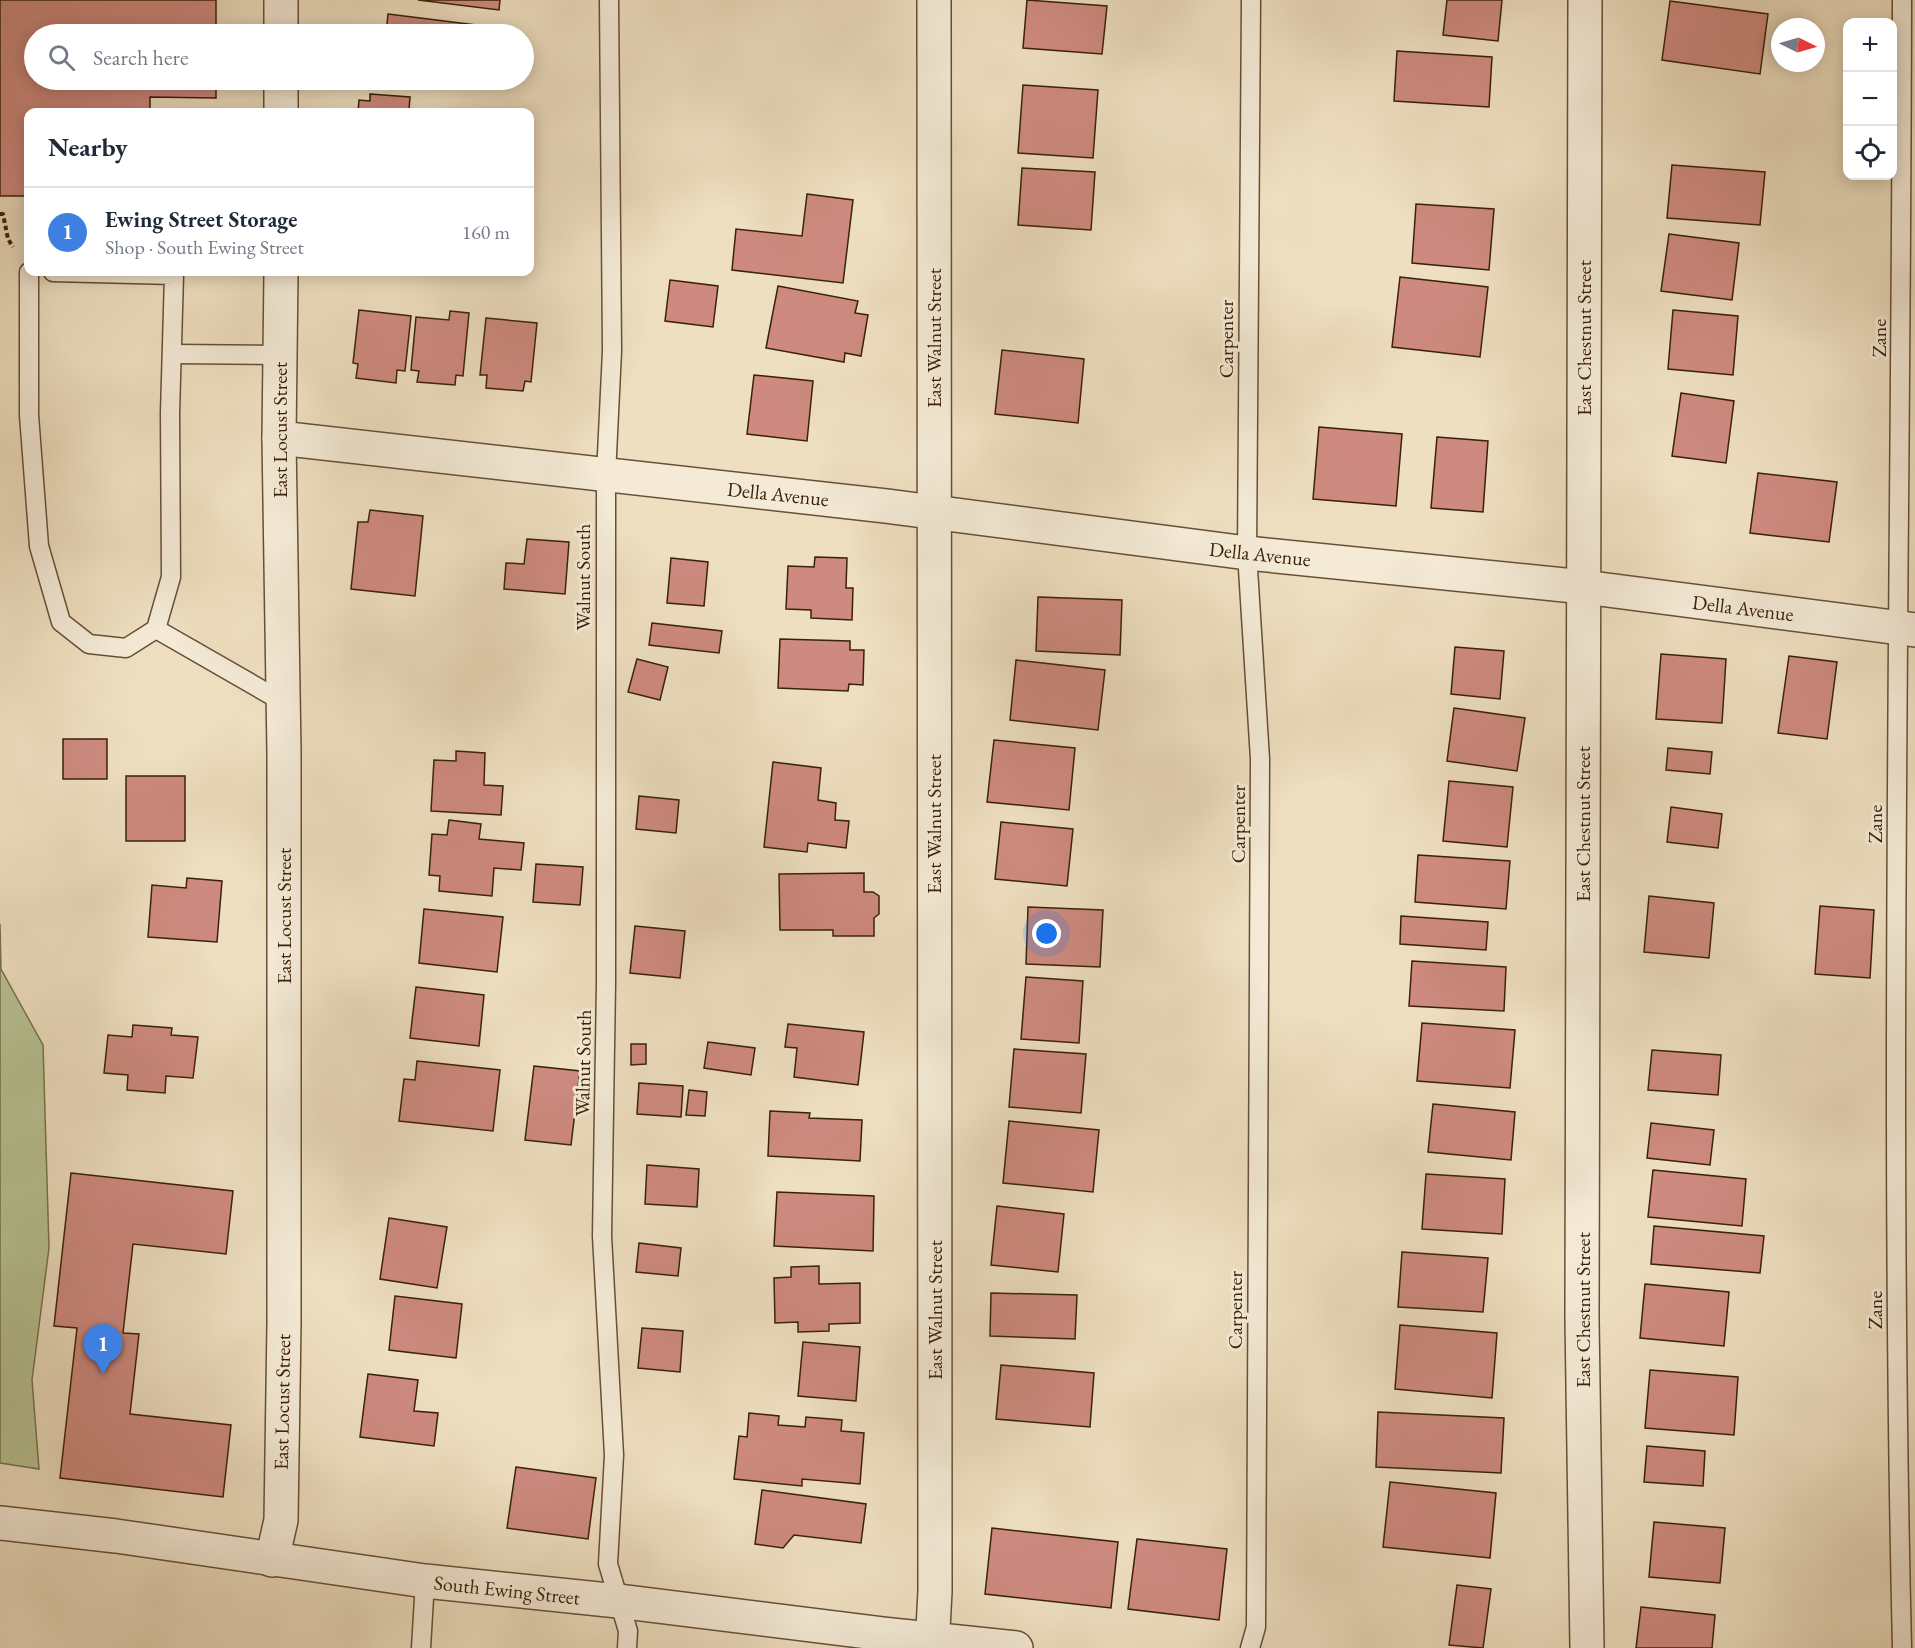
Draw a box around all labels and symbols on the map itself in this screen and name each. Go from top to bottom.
north arrow [1771,18,1825,72]
street label: East Chestnut Street [1571,259,1597,416]
street label: East Walnut Street [921,267,947,408]
street label: Carpenter [1213,300,1239,378]
street label: Zane [1866,319,1892,357]
street label: East Locust Street [267,361,293,498]
street label: Della Avenue [726,476,830,512]
street label: Walnut South [570,524,596,630]
street label: Della Avenue [1208,536,1312,572]
street label: Della Avenue [1691,589,1795,627]
street label: East Chestnut Street [1570,745,1596,902]
street label: East Walnut Street [921,753,947,894]
street label: Carpenter [1225,785,1251,863]
street label: Zane [1862,805,1888,843]
street label: East Locust Street [271,847,297,984]
your location [1032,919,1061,948]
street label: Walnut South [569,1009,597,1117]
street label: East Chestnut Street [1570,1231,1596,1388]
street label: East Walnut Street [922,1239,948,1380]
street label: Carpenter [1222,1271,1248,1349]
street label: Zane [1862,1291,1888,1329]
pin: 1 [84,1324,122,1374]
street label: East Locust Street [268,1333,296,1470]
street label: South Ewing Street [433,1569,582,1611]

